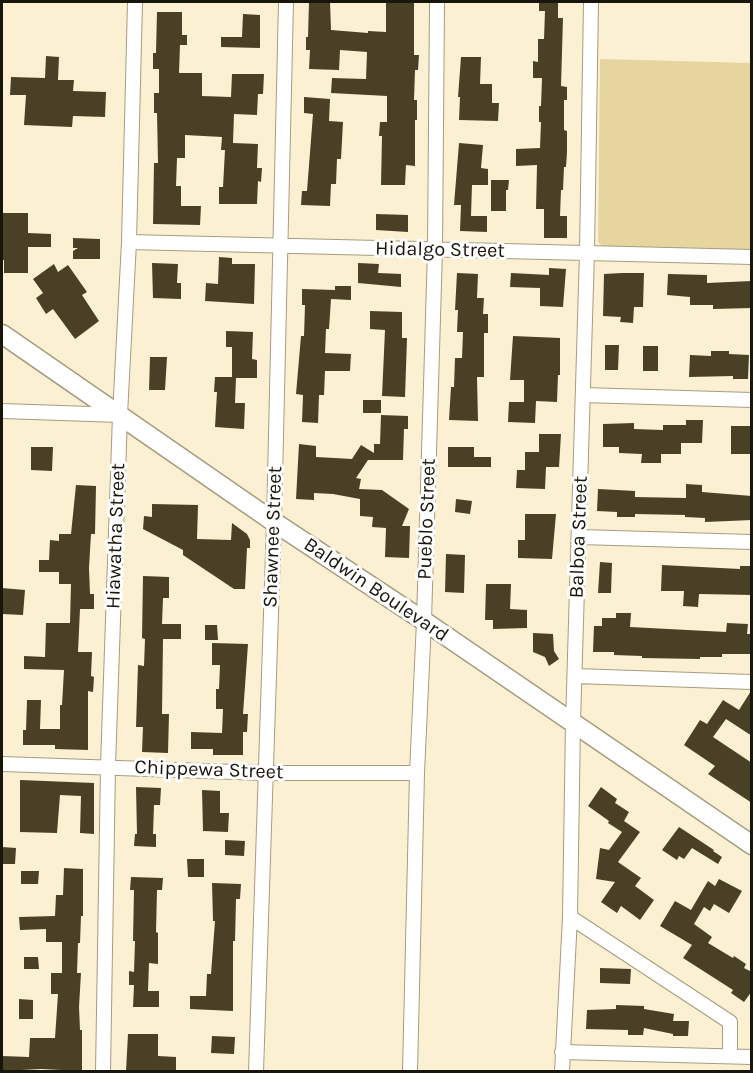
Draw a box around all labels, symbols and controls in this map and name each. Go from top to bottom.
street label: Hidalgo Street [375,237,505,263]
street label: Pueblo Street [413,458,441,580]
street label: Hiawatha Street [101,463,131,609]
street label: Shawnee Street [259,466,287,608]
street label: Balboa Street [565,475,593,599]
street label: Baldwin Boulevard [299,533,453,647]
street label: Chippewa Street [134,755,284,785]

